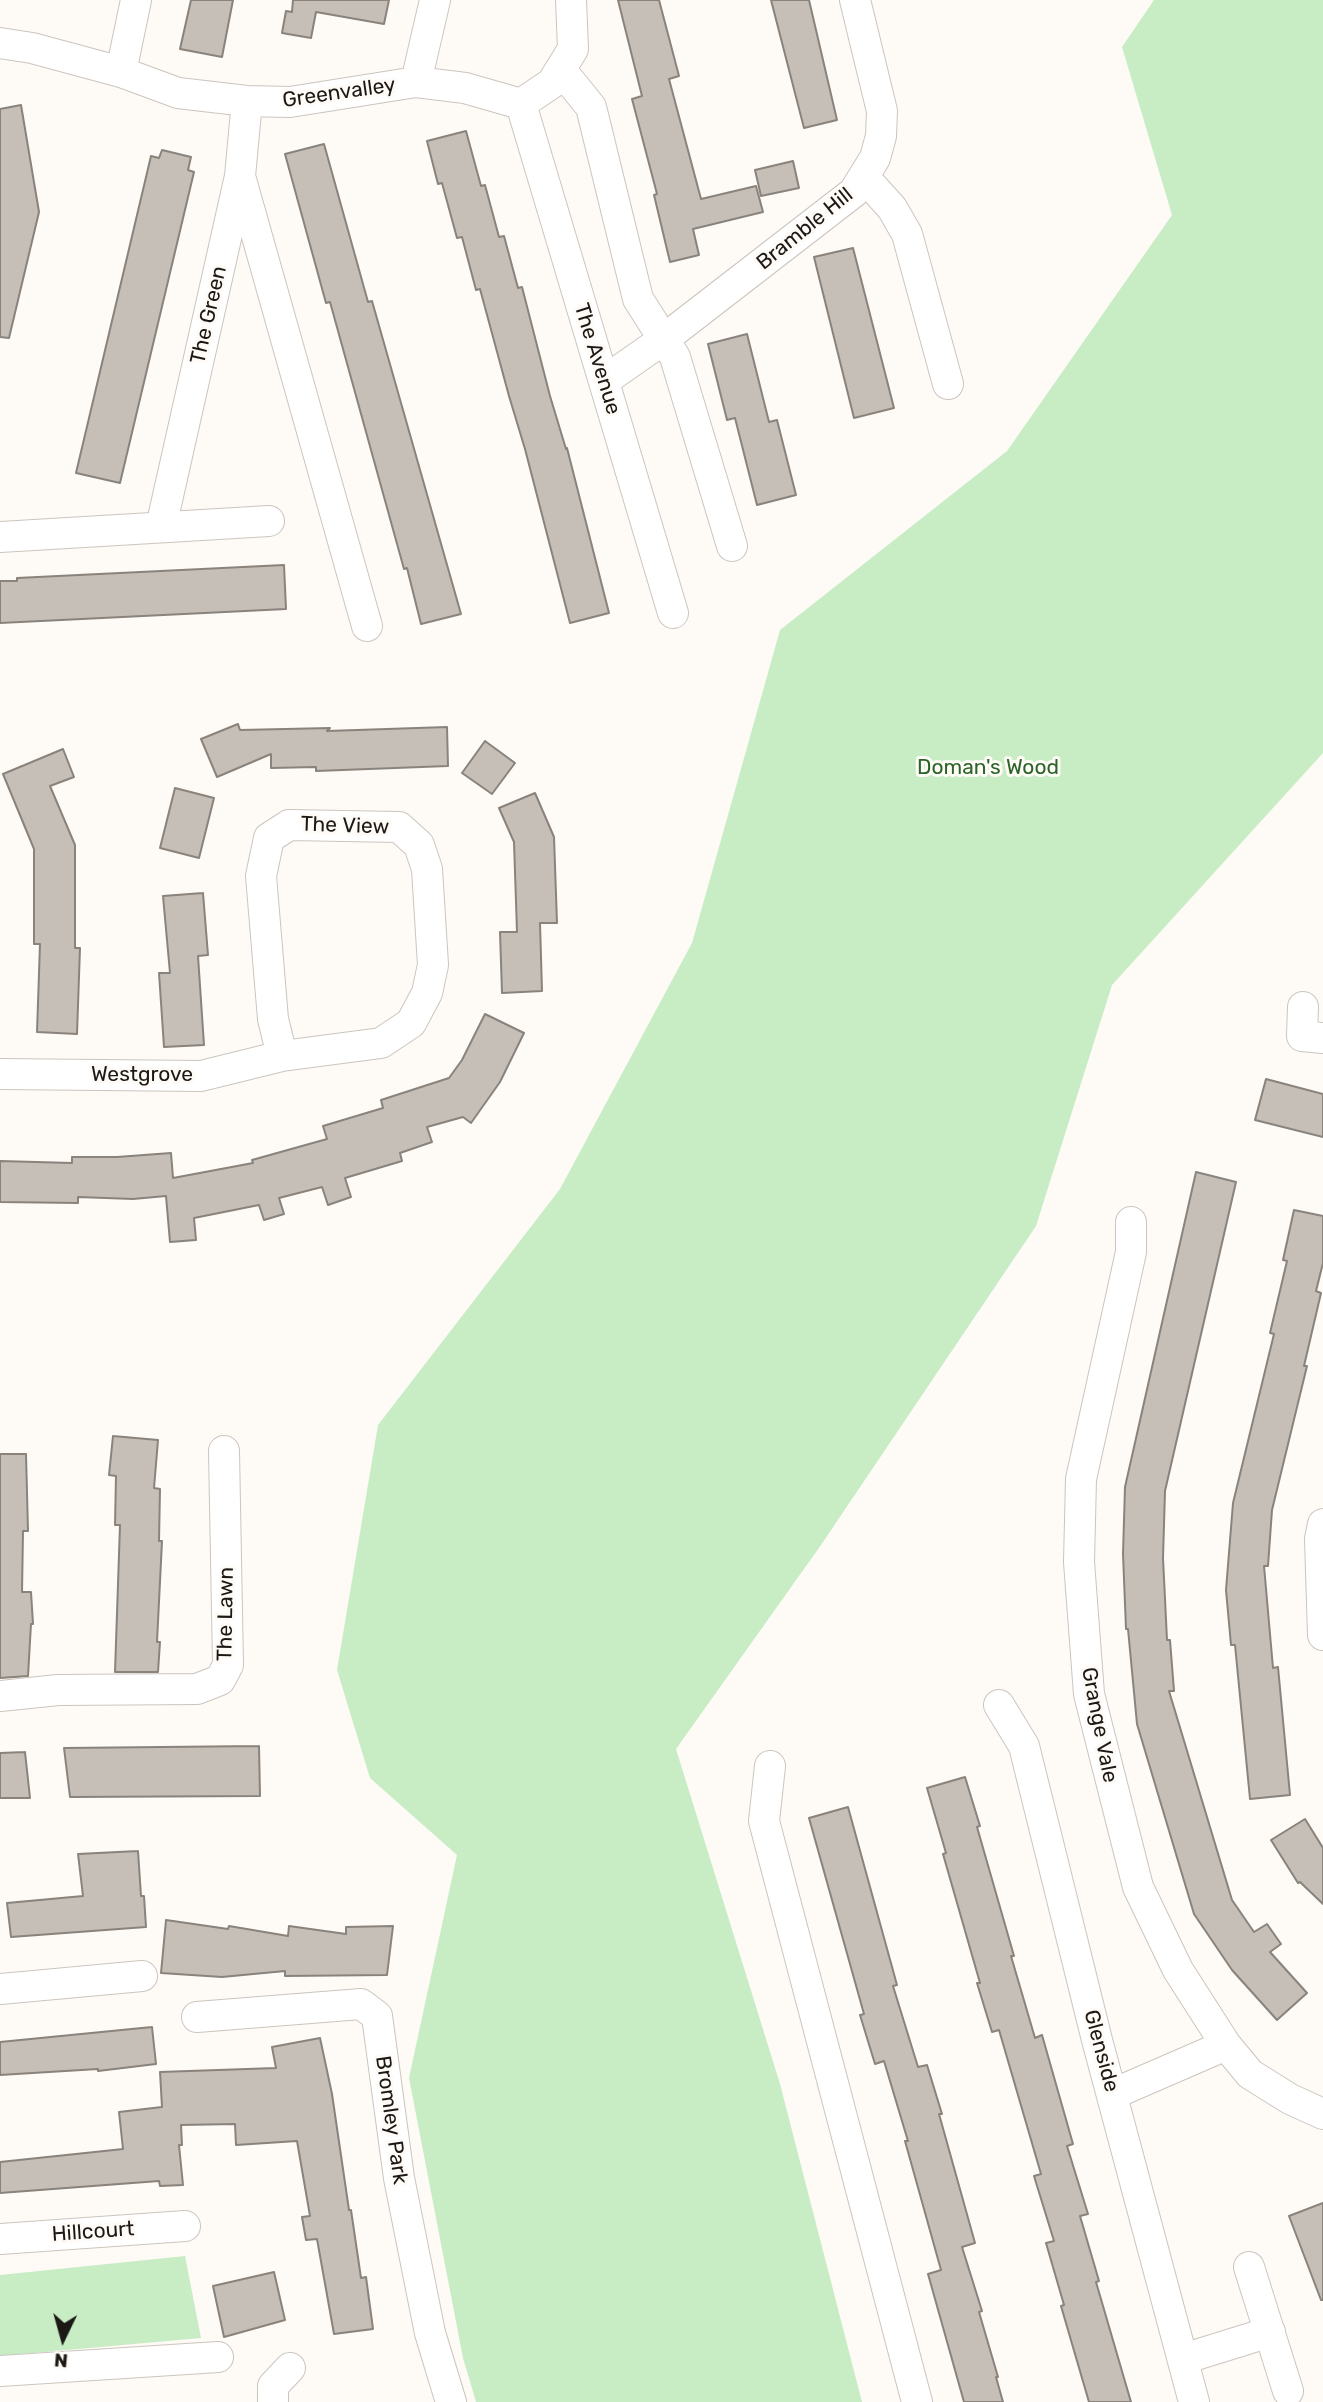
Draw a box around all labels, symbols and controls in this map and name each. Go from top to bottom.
street label: Greenvalley [281,73,397,113]
street label: Bramble Hill [752,182,858,276]
street label: The Green [186,264,232,366]
street label: The Avenue [568,300,626,418]
park label: Doman's Wood [917,755,1059,781]
street label: The View [300,812,390,840]
street label: Westgrove [91,1062,193,1088]
street label: The Lawn [213,1567,239,1661]
street label: Grange Vale [1075,1665,1123,1785]
street label: Glenside [1078,2007,1124,2095]
street label: Bromley Park [370,2054,412,2186]
street label: Hillcourt [51,2217,135,2247]
north arrow [28,2304,98,2374]
text: N [53,2348,69,2372]

